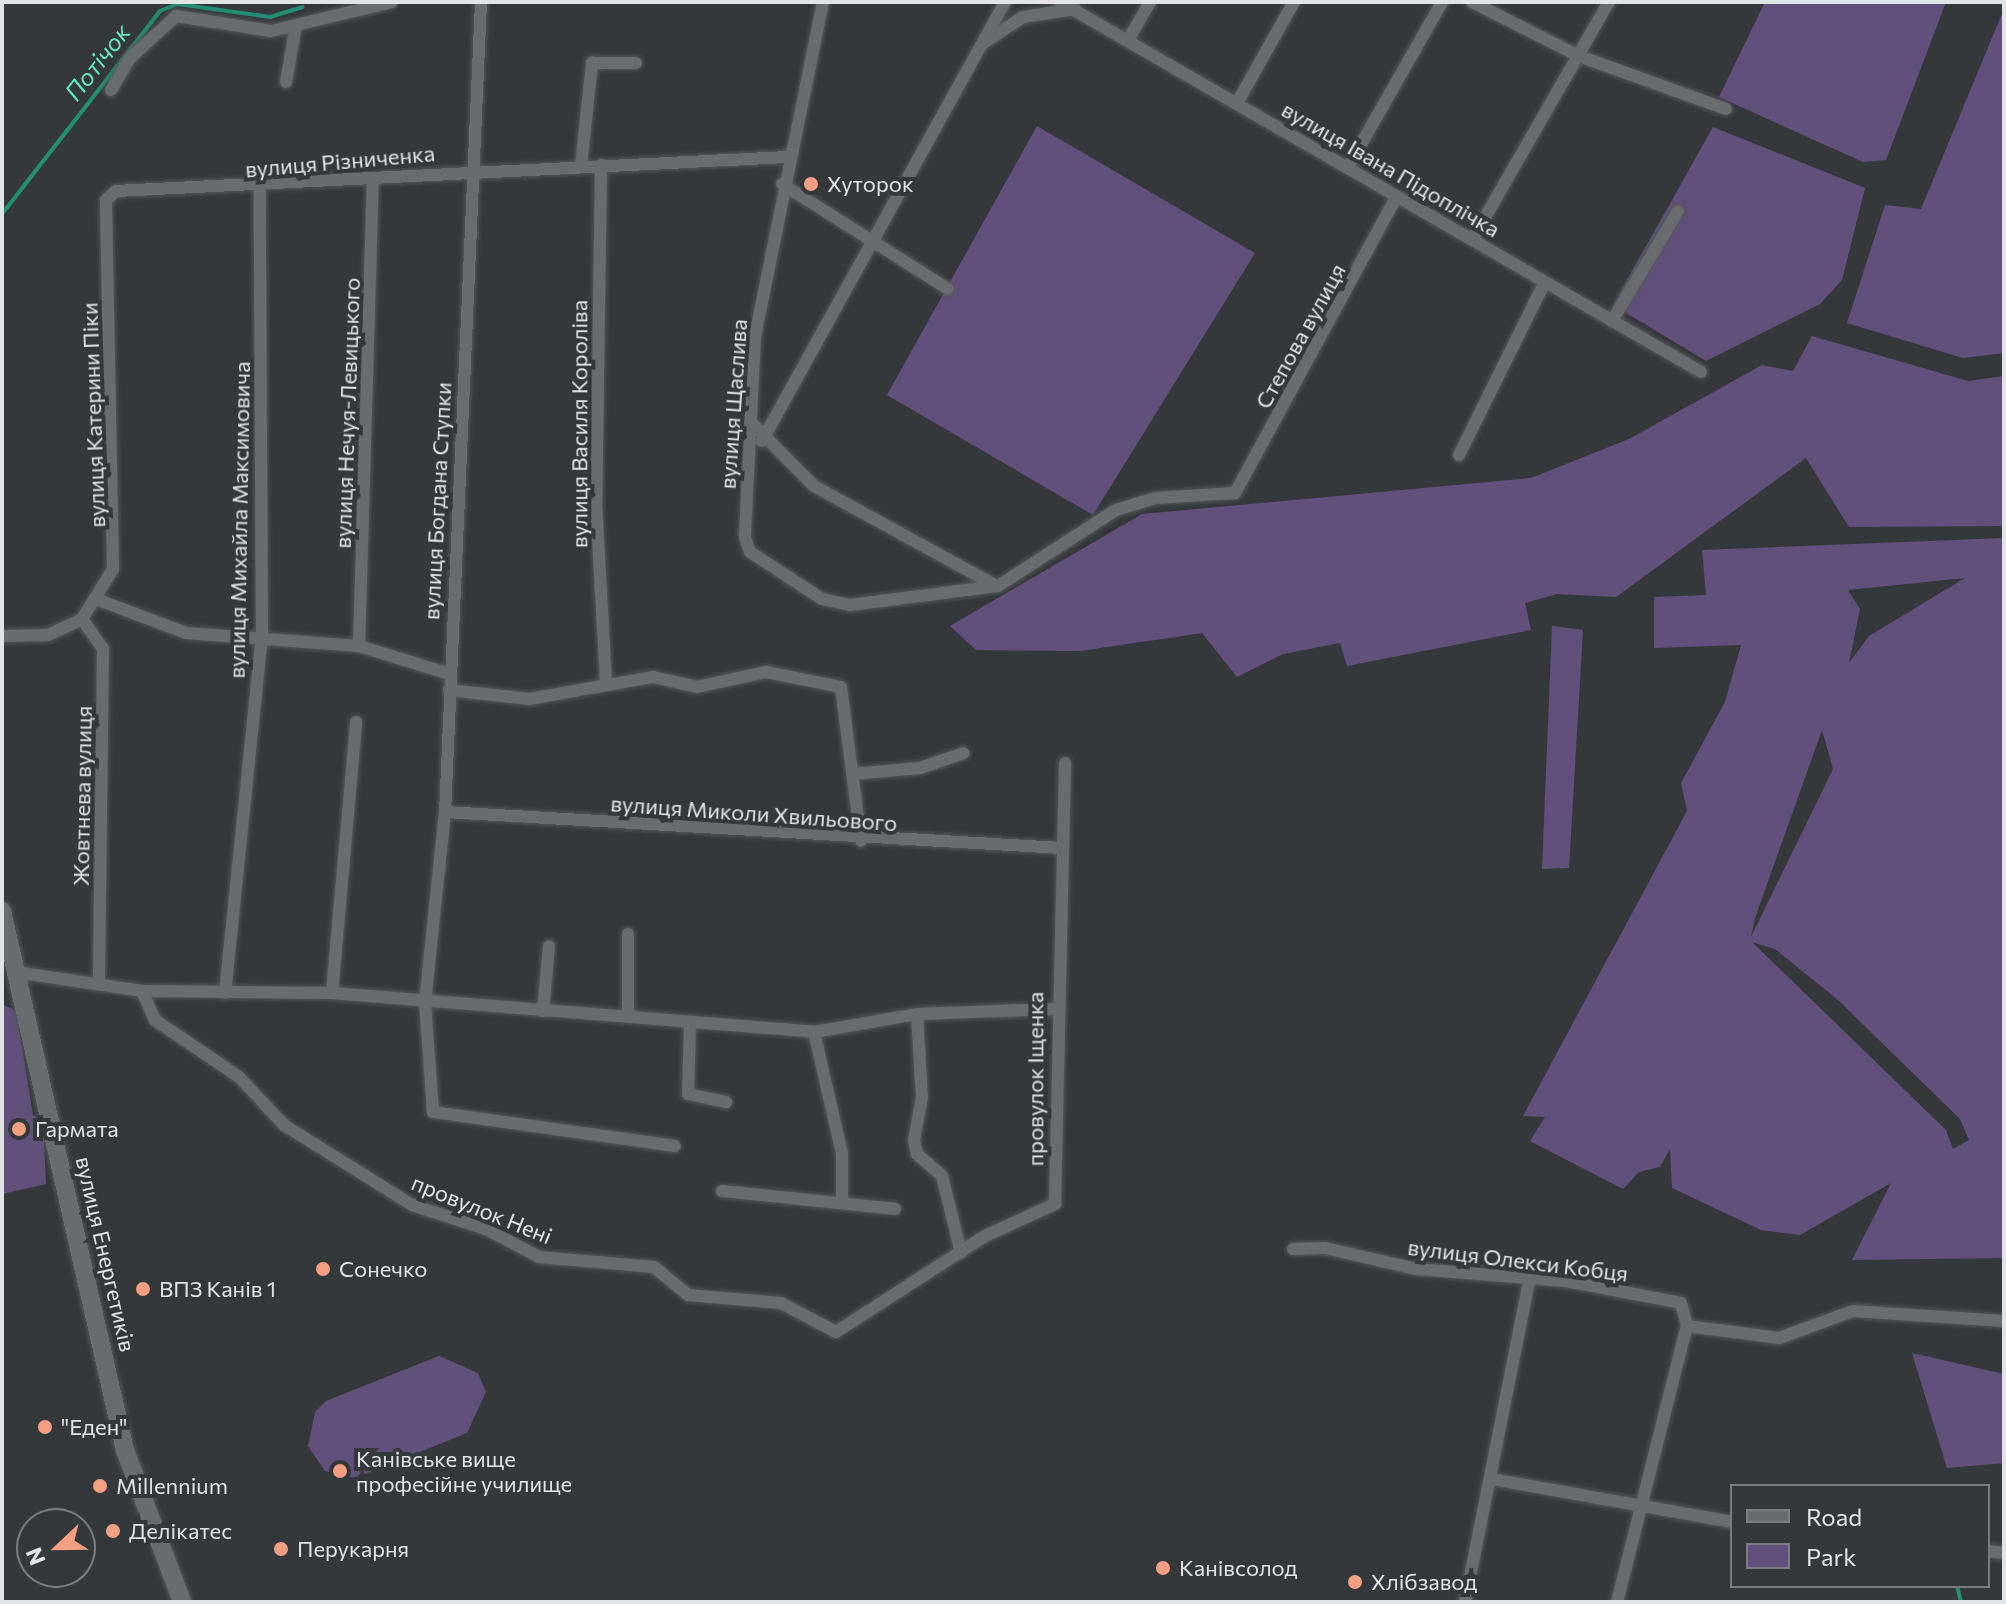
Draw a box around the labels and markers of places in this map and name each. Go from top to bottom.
place label: Хуторок [827,171,914,197]
marker: Хуторок [802,175,820,193]
place label: Гармата [35,1116,119,1142]
marker: Гармата [10,1120,28,1138]
place label: Сонечко [339,1256,427,1282]
marker: Сонечко [314,1260,332,1278]
place label: ВПЗ Канів 1 [159,1276,276,1302]
marker: ВПЗ Канів 1 [134,1280,152,1298]
place label: "Еден" [61,1414,127,1440]
marker: "Еден" [36,1418,54,1436]
place label: Канівське вище професійне училище [356,1445,572,1496]
marker: Канівське вище професійне училище [331,1462,349,1480]
place label: Millennium [116,1473,228,1499]
marker: Millennium [91,1477,109,1495]
place label: Делікатес [129,1518,232,1544]
marker: Делікатес [104,1522,122,1540]
place label: Перукарня [297,1536,409,1562]
marker: Перукарня [272,1540,290,1558]
place label: Канівсолод [1179,1555,1297,1581]
marker: Канівсолод [1154,1559,1172,1577]
place label: Хлібзавод [1371,1569,1477,1595]
marker: Хлібзавод [1346,1573,1364,1591]

